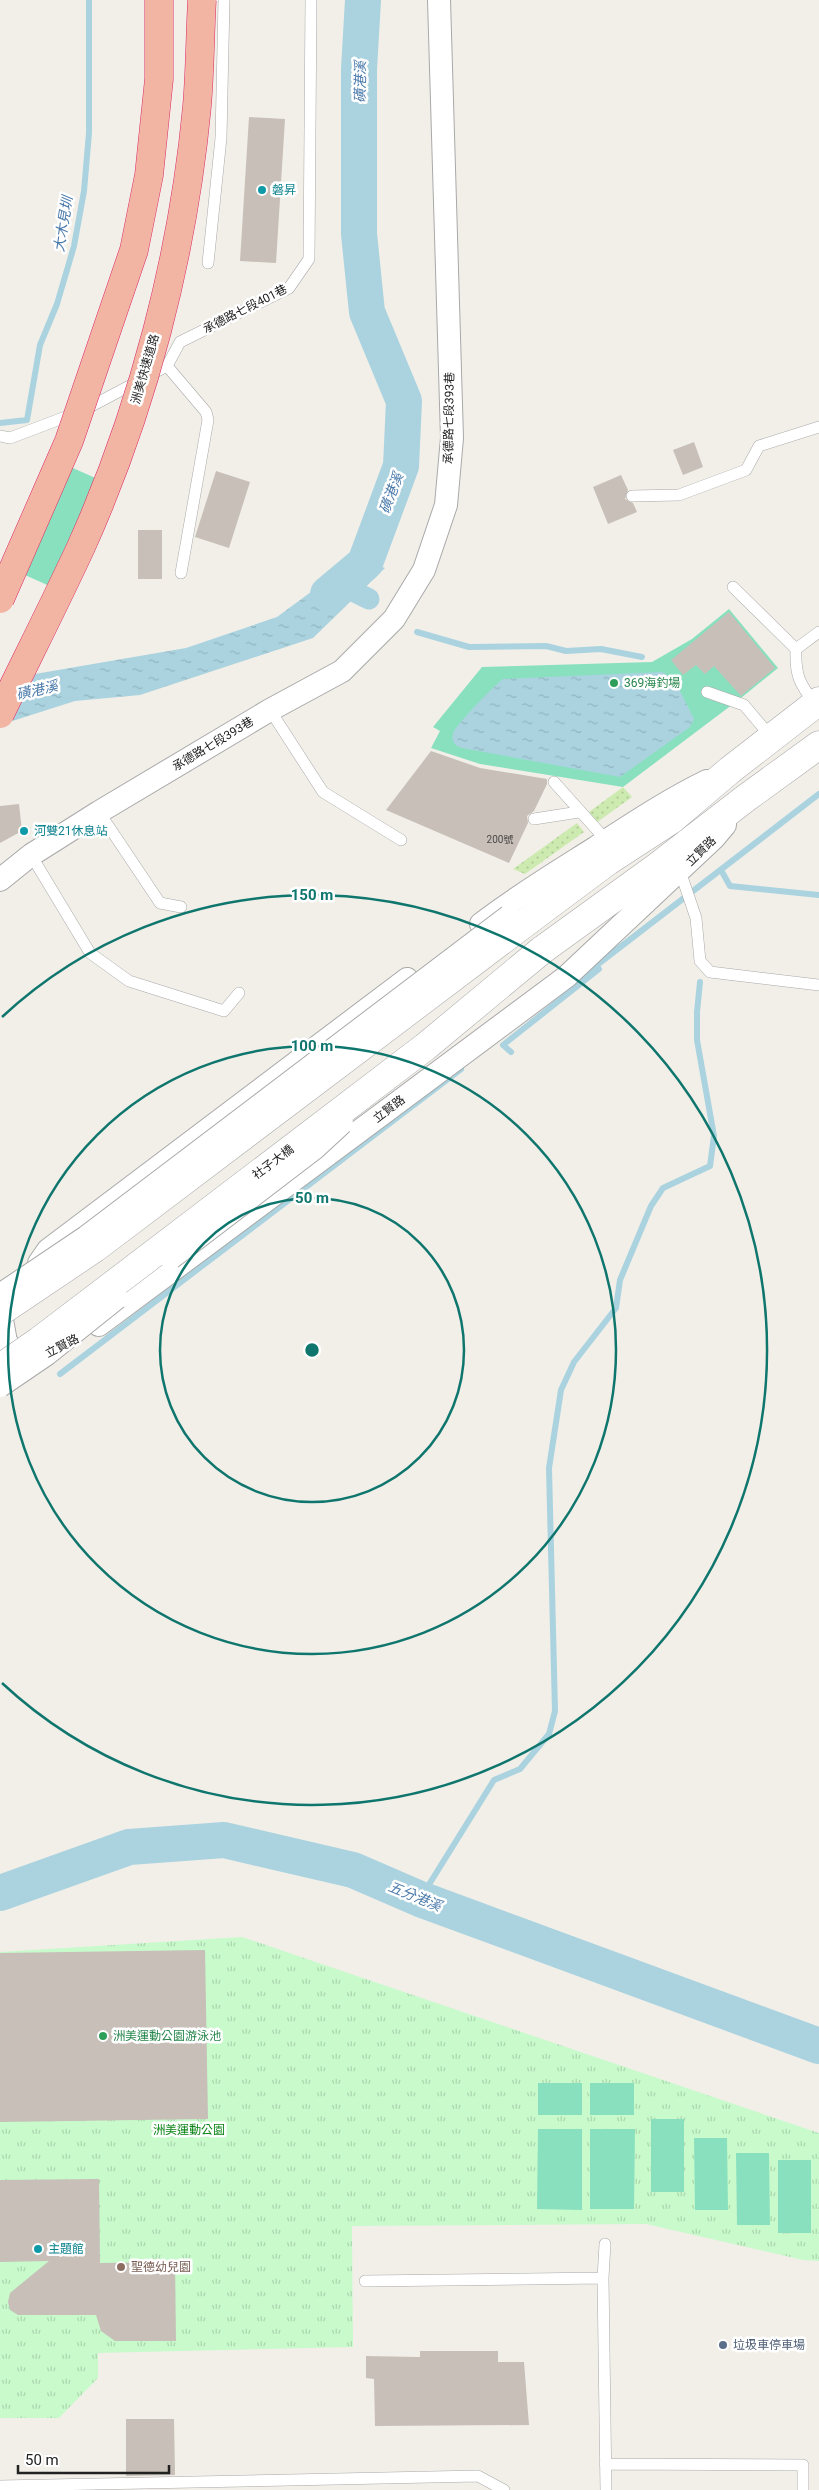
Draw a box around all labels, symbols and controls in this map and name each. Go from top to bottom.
water label: 磺港溪 [352,59,368,103]
place label: 磐昇 [272,183,296,197]
marker: 磐昇 [256,184,268,196]
water label: 大木見圳 [51,193,76,253]
street label: 承德路七段401巷 [201,282,289,336]
street label: 洲美快速道路 [128,332,162,406]
street label: 承德路七段393巷 [441,372,457,464]
water label: 磺港溪 [376,469,407,515]
place label: 369海釣場 [624,676,680,690]
water label: 磺港溪 [15,677,61,703]
marker: 369海釣場 [608,677,620,689]
street label: 承德路七段393巷 [170,714,256,774]
place label: 河雙21休息站 [34,824,108,838]
marker: 河雙21休息站 [18,825,30,837]
street label: 立賢路 [683,833,719,869]
house number: 200號 [487,834,513,845]
text: 150 m [291,886,333,904]
text: 100 m [291,1037,333,1055]
street label: 立賢路 [370,1093,408,1125]
street label: 社子大橋 [250,1142,296,1182]
text: 50 m [295,1189,329,1207]
street label: 立賢路 [43,1332,81,1360]
centre of rings [303,1341,321,1359]
water label: 五分港溪 [386,1878,446,1915]
place label: 洲美運動公園游泳池 [113,2029,221,2043]
marker: 洲美運動公園游泳池 [97,2030,109,2042]
park label: 洲美運動公園 [153,2123,225,2137]
place label: 主題館 [48,2242,84,2256]
marker: 主題館 [32,2243,44,2255]
place label: 聖德幼兒園 [131,2260,191,2274]
marker: 聖德幼兒園 [115,2261,127,2273]
place label: 垃圾車停車場 [733,2338,805,2352]
marker: 垃圾車停車場 [717,2339,729,2351]
scale bar [18,2442,169,2474]
text: 50 m [25,2451,59,2469]

